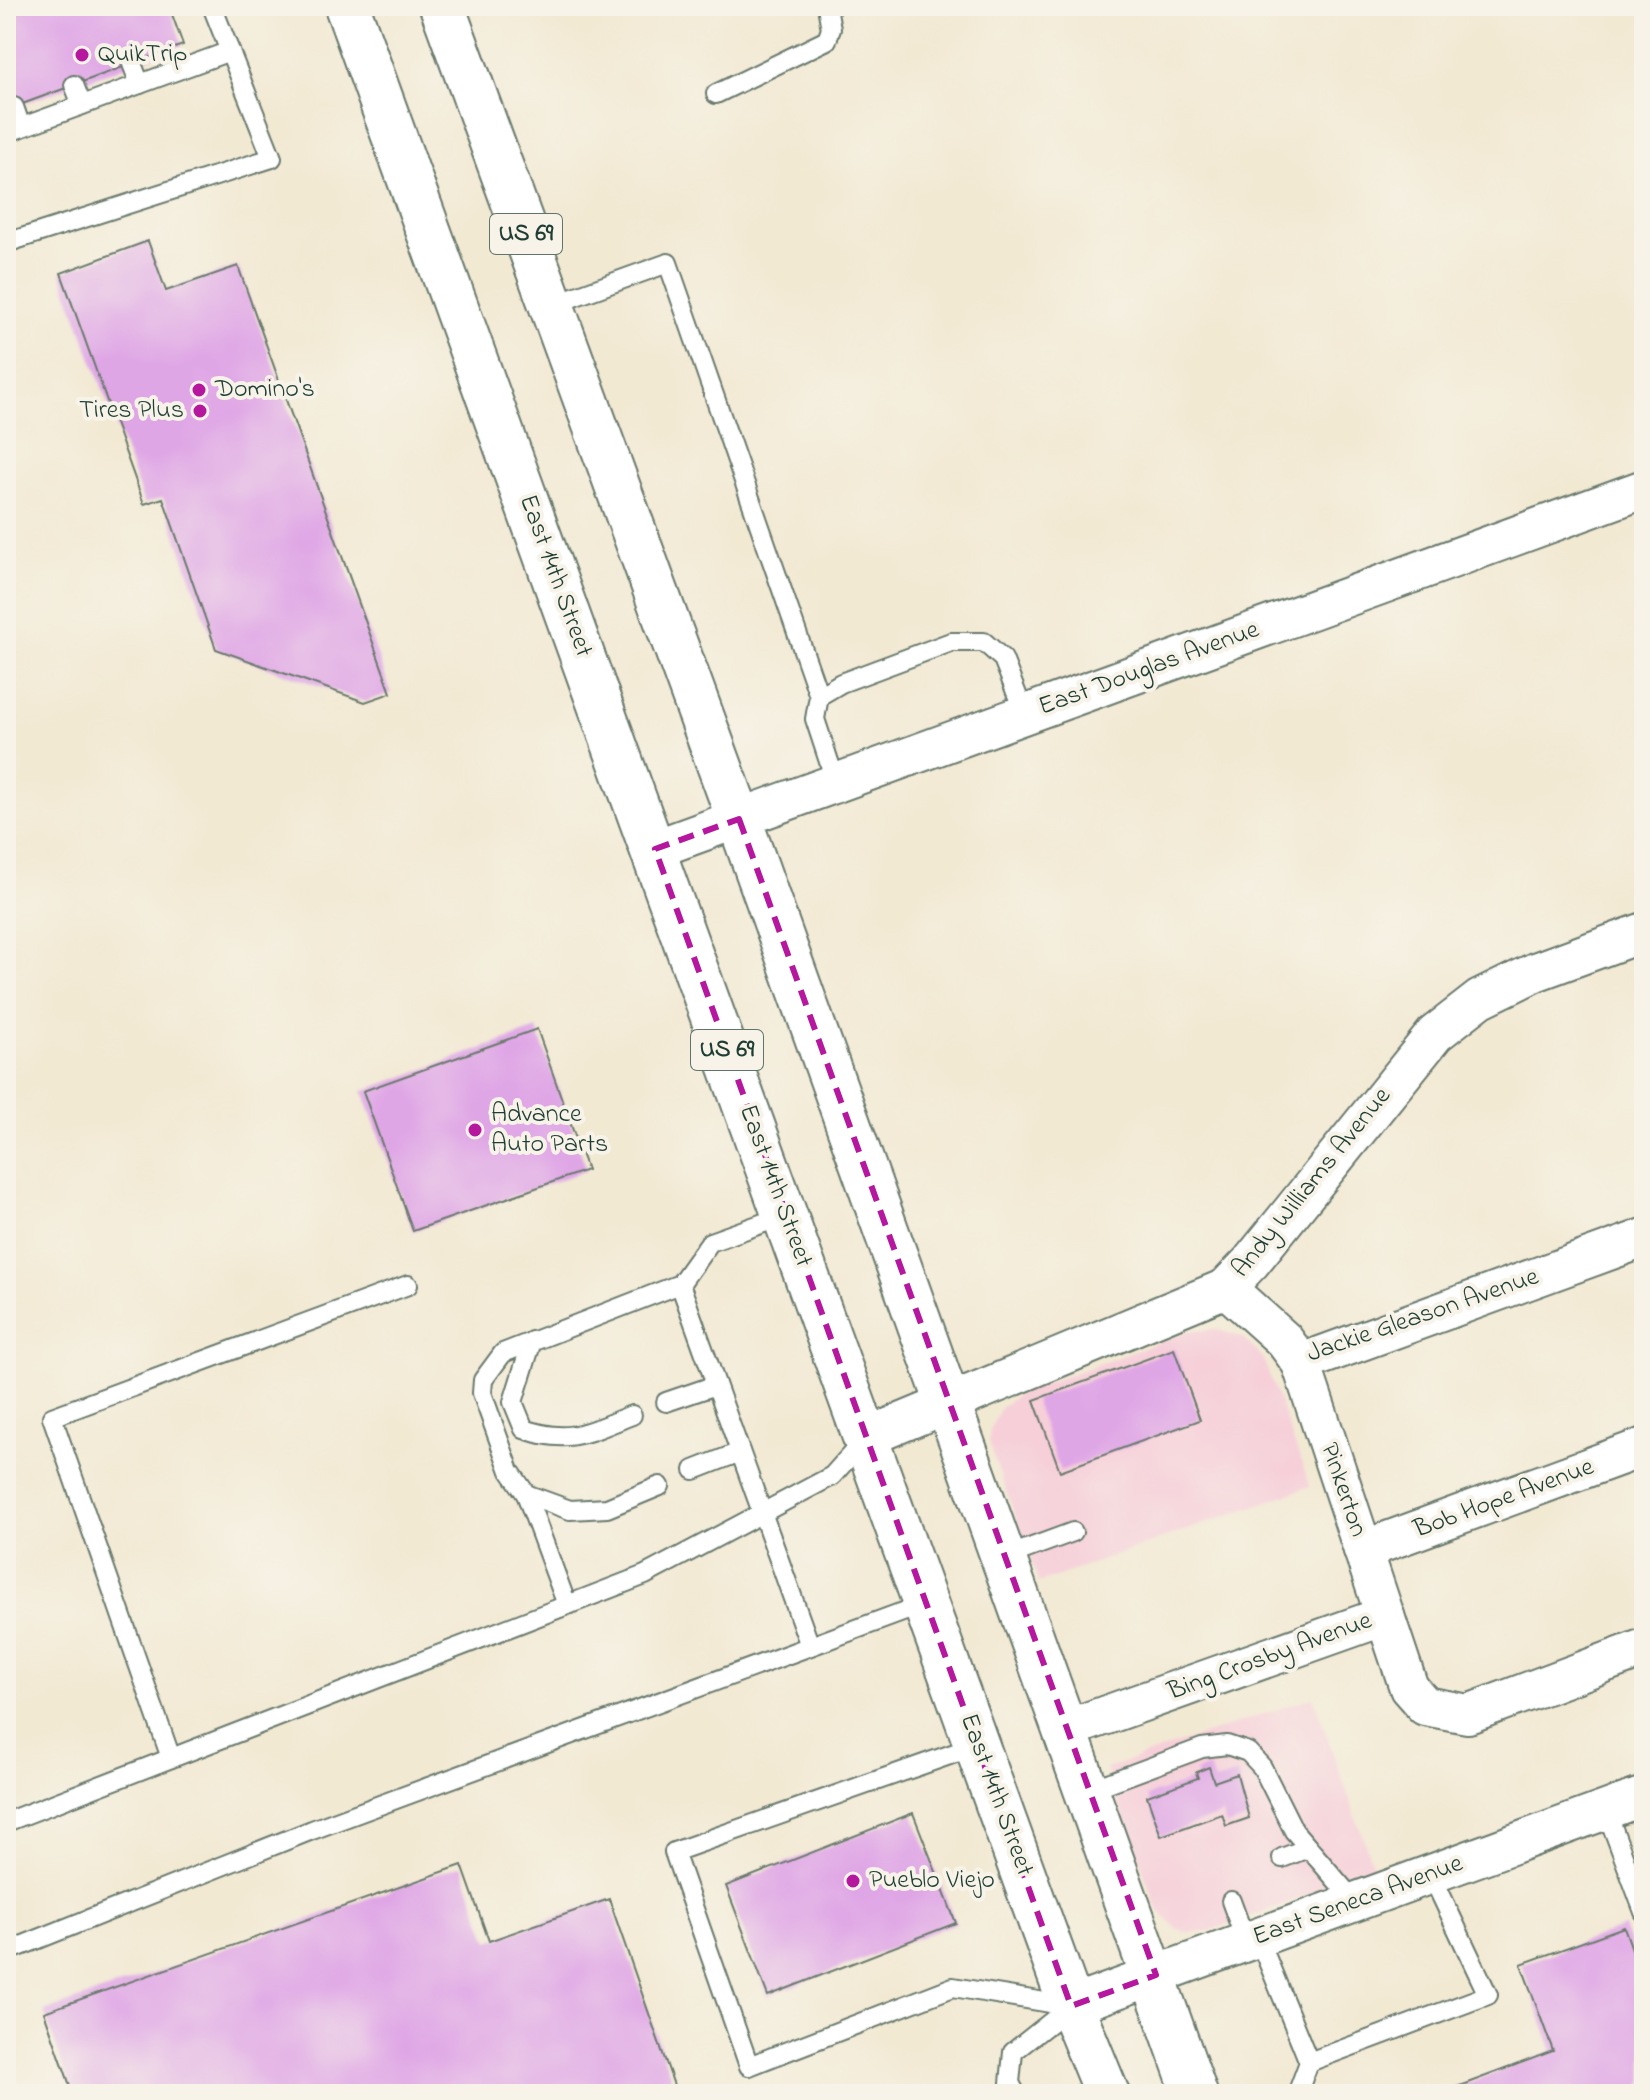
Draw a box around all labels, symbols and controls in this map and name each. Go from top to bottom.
place label: QuikTrip [98,36,187,74]
marker: QuikTrip [73,46,91,64]
road number: US 69 [490,214,562,254]
place label: Domino's [214,371,315,409]
marker: Domino's [190,381,208,399]
place label: Tires Plus [79,392,184,430]
marker: Tires Plus [191,402,209,420]
street label: East 14th Street [508,489,602,663]
street label: East Douglas Avenue [1033,611,1265,727]
road number: US 69 [691,1030,763,1070]
street label: Andy Williams Avenue [1223,1079,1401,1287]
place label: Advance Auto Parts [491,1096,608,1164]
street label: East 14th Street [728,1099,822,1273]
marker: Advance Auto Parts [466,1121,484,1139]
street label: Jackie Gleason Avenue [1302,1258,1544,1373]
street label: Pinkerton [1309,1438,1377,1542]
street label: Bob Hope Avenue [1408,1449,1600,1550]
street label: Bing Crosby Avenue [1162,1602,1378,1712]
street label: East 14th Street [949,1708,1043,1882]
street label: East Seneca Avenue [1248,1845,1469,1957]
place label: Pueblo Viejo [869,1862,995,1900]
marker: Pueblo Viejo [844,1872,862,1890]

